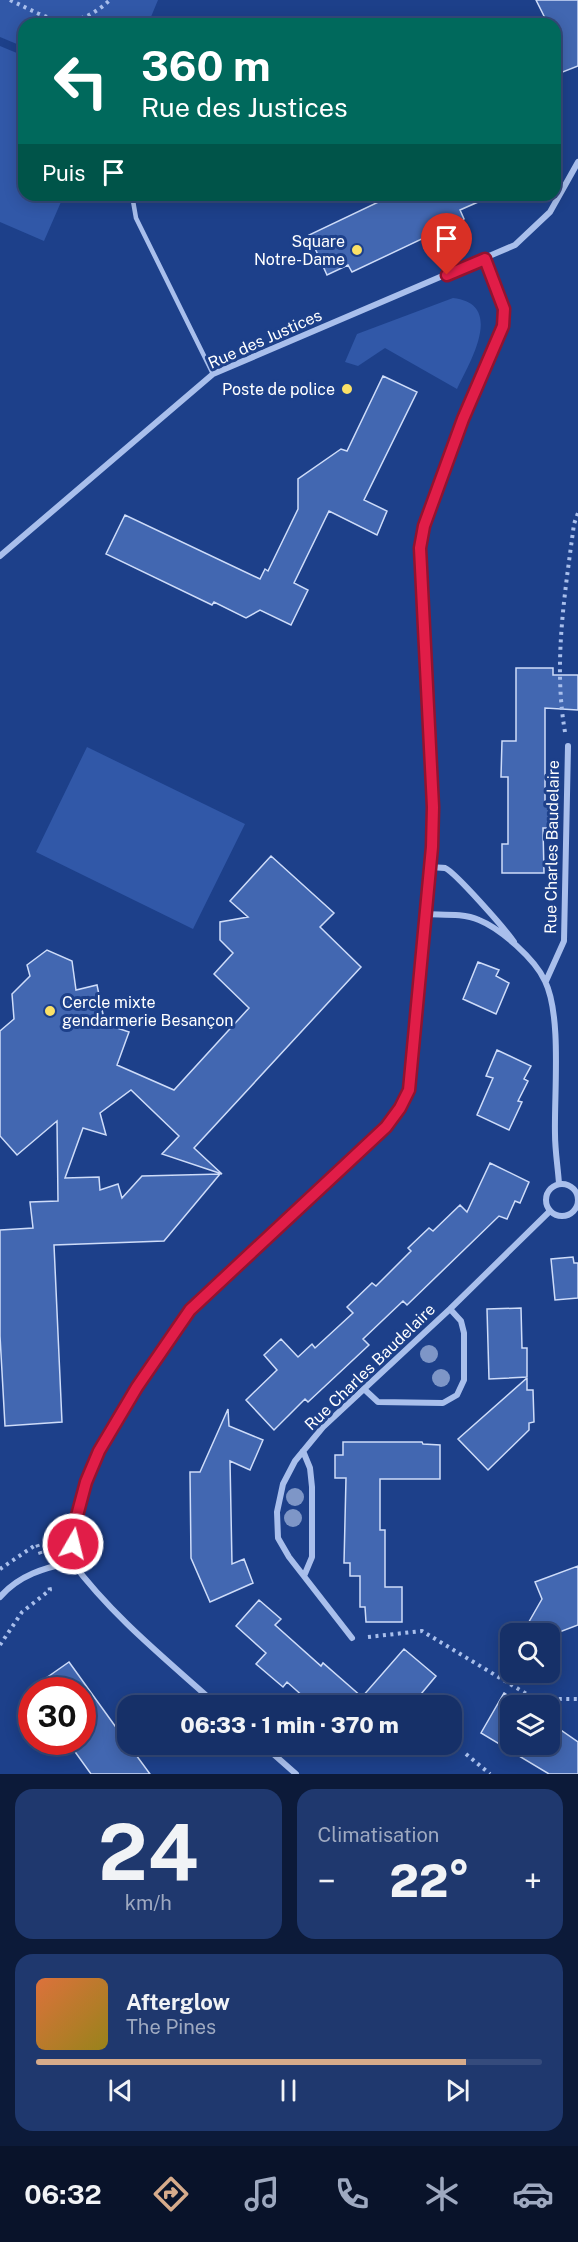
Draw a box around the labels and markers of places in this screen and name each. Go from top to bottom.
pin [421,213,472,275]
place label: Square Notre-Dame [254,232,345,269]
marker: Square Notre-Dame [350,243,364,257]
place label: Poste de police [222,380,335,399]
marker: Poste de police [340,382,354,396]
place label: Cercle mixte gendarmerie Besançon [62,993,234,1030]
marker: Cercle mixte gendarmerie Besançon [43,1004,57,1018]

